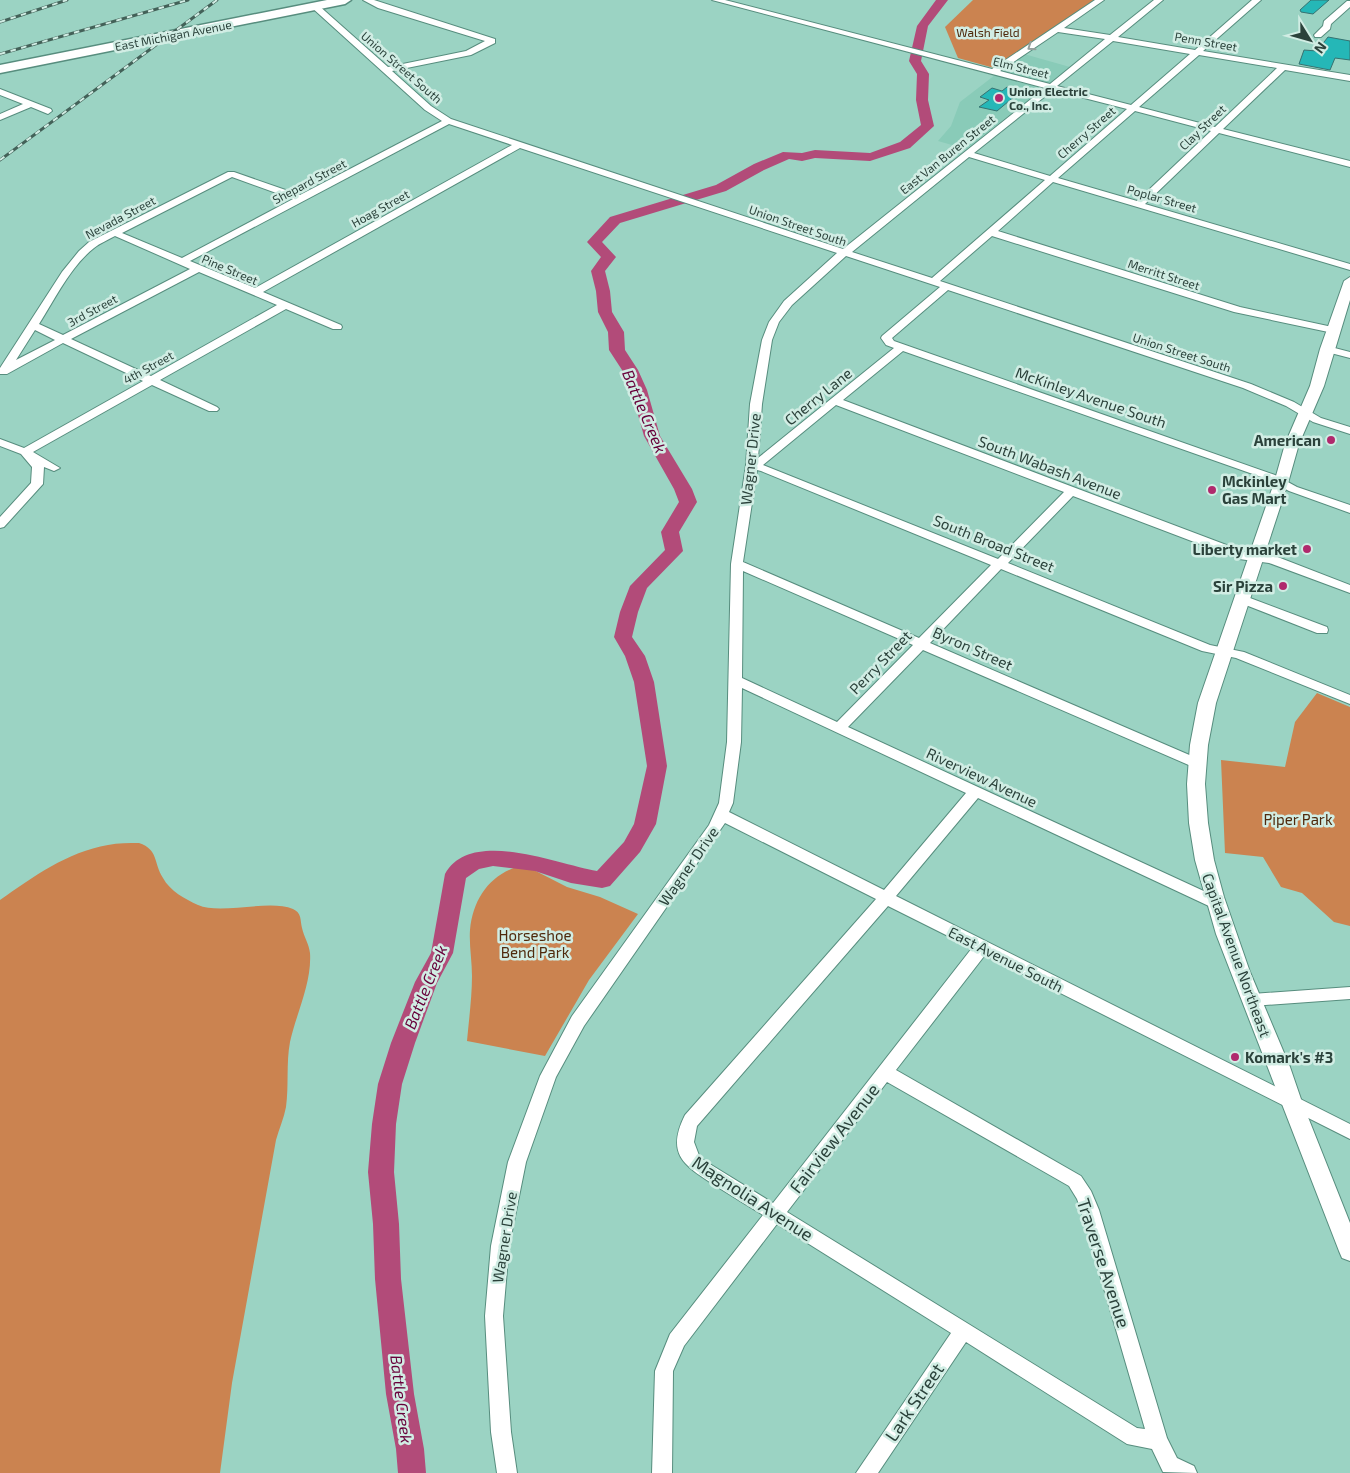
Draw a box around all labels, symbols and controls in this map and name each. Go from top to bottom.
north arrow [1285,15,1335,65]
street label: East Michigan Avenue [113,17,233,53]
park label: Walsh Field [956,25,1020,39]
street label: Union Street South [359,28,445,106]
street label: Penn Street [1174,29,1239,53]
text: N [1311,39,1331,57]
one-way arrow [1027,41,1037,50]
street label: Elm Street [992,53,1051,81]
place label: Union Electric Co., Inc. [1009,84,1088,112]
marker: Union Electric Co., Inc. [993,92,1005,104]
street label: Clay Street [1176,101,1228,153]
street label: Cherry Street [1054,103,1118,161]
street label: East Van Buren Street [897,111,998,197]
street label: Shepard Street [270,156,349,206]
street label: Poplar Street [1126,181,1199,215]
street label: Hoag Street [349,186,412,230]
street label: Nevada Street [83,192,158,241]
street label: Union Street South [747,202,849,248]
street label: Pine Street [200,251,261,287]
street label: Merritt Street [1126,256,1202,292]
street label: 3rd Street [65,291,120,329]
street label: Union Street South [1131,330,1233,374]
street label: 4th Street [121,347,176,386]
street label: McKinley Avenue South [1013,363,1169,431]
street label: Cherry Lane [781,364,855,428]
water label: Battle Creek [619,366,671,456]
street label: Wagner Drive [736,412,764,506]
street label: South Wabash Avenue [976,431,1124,503]
place label: American [1254,431,1321,449]
marker: American [1325,434,1337,446]
place label: Mckinley Gas Mart [1222,472,1287,507]
marker: Mckinley Gas Mart [1206,484,1218,496]
street label: South Broad Street [931,511,1057,576]
place label: Liberty market [1193,540,1297,559]
marker: Liberty market [1301,543,1313,555]
place label: Sir Pizza [1213,577,1273,595]
marker: Sir Pizza [1277,580,1289,592]
street label: Byron Street [930,622,1016,674]
street label: Perry Street [845,626,915,698]
street label: Riverview Avenue [924,743,1040,811]
park label: Piper Park [1263,810,1333,828]
street label: Wagner Drive [654,823,722,909]
street label: Capital Avenue Northeast [1199,871,1275,1040]
street label: East Avenue South [946,922,1066,996]
park label: Horseshoe Bend Park [498,926,572,961]
water label: Battle Creek [400,942,450,1032]
place label: Komark's #3 [1245,1048,1333,1066]
marker: Komark's #3 [1229,1051,1241,1063]
street label: Fairview Avenue [784,1079,884,1197]
street label: Magnolia Avenue [688,1151,818,1245]
street label: Wagner Drive [488,1190,520,1284]
street label: Traverse Avenue [1073,1195,1135,1331]
water label: Battle Creek [387,1354,417,1444]
street label: Lark Street [880,1359,948,1445]

